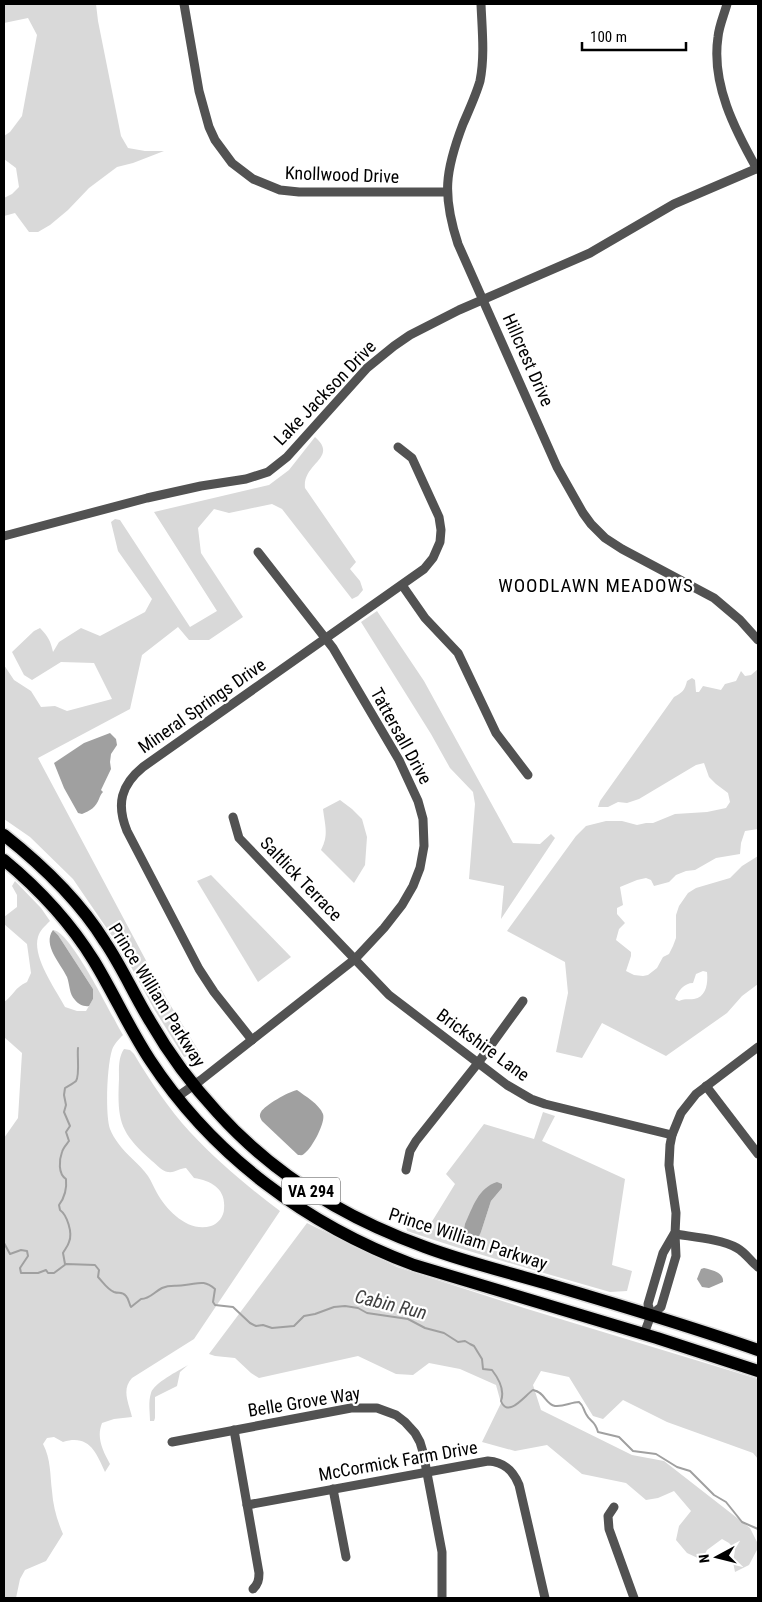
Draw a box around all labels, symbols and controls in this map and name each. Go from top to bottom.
scale bar [582,20,686,52]
text: 100 m [590,28,627,46]
street label: Knollwood Drive [284,162,400,187]
street label: Hillcrest Drive [499,310,558,409]
street label: Lake Jackson Drive [269,336,380,449]
district label: WOODLAWN MEADOWS [498,574,694,597]
street label: Mineral Springs Drive [134,654,269,757]
street label: Tattersall Drive [366,684,436,788]
street label: Saltlick Terrace [256,832,347,925]
street label: Prince William Parkway [105,919,210,1071]
street label: Brickshire Lane [433,1004,534,1085]
road number: VA 294 [282,1178,340,1204]
street label: Prince William Parkway [386,1203,551,1274]
water label: Cabin Run [352,1284,429,1325]
street label: Belle Grove Way [246,1382,362,1421]
street label: McCormick Farm Drive [317,1436,479,1485]
north arrow [692,1532,742,1582]
text: N [696,1553,713,1564]

